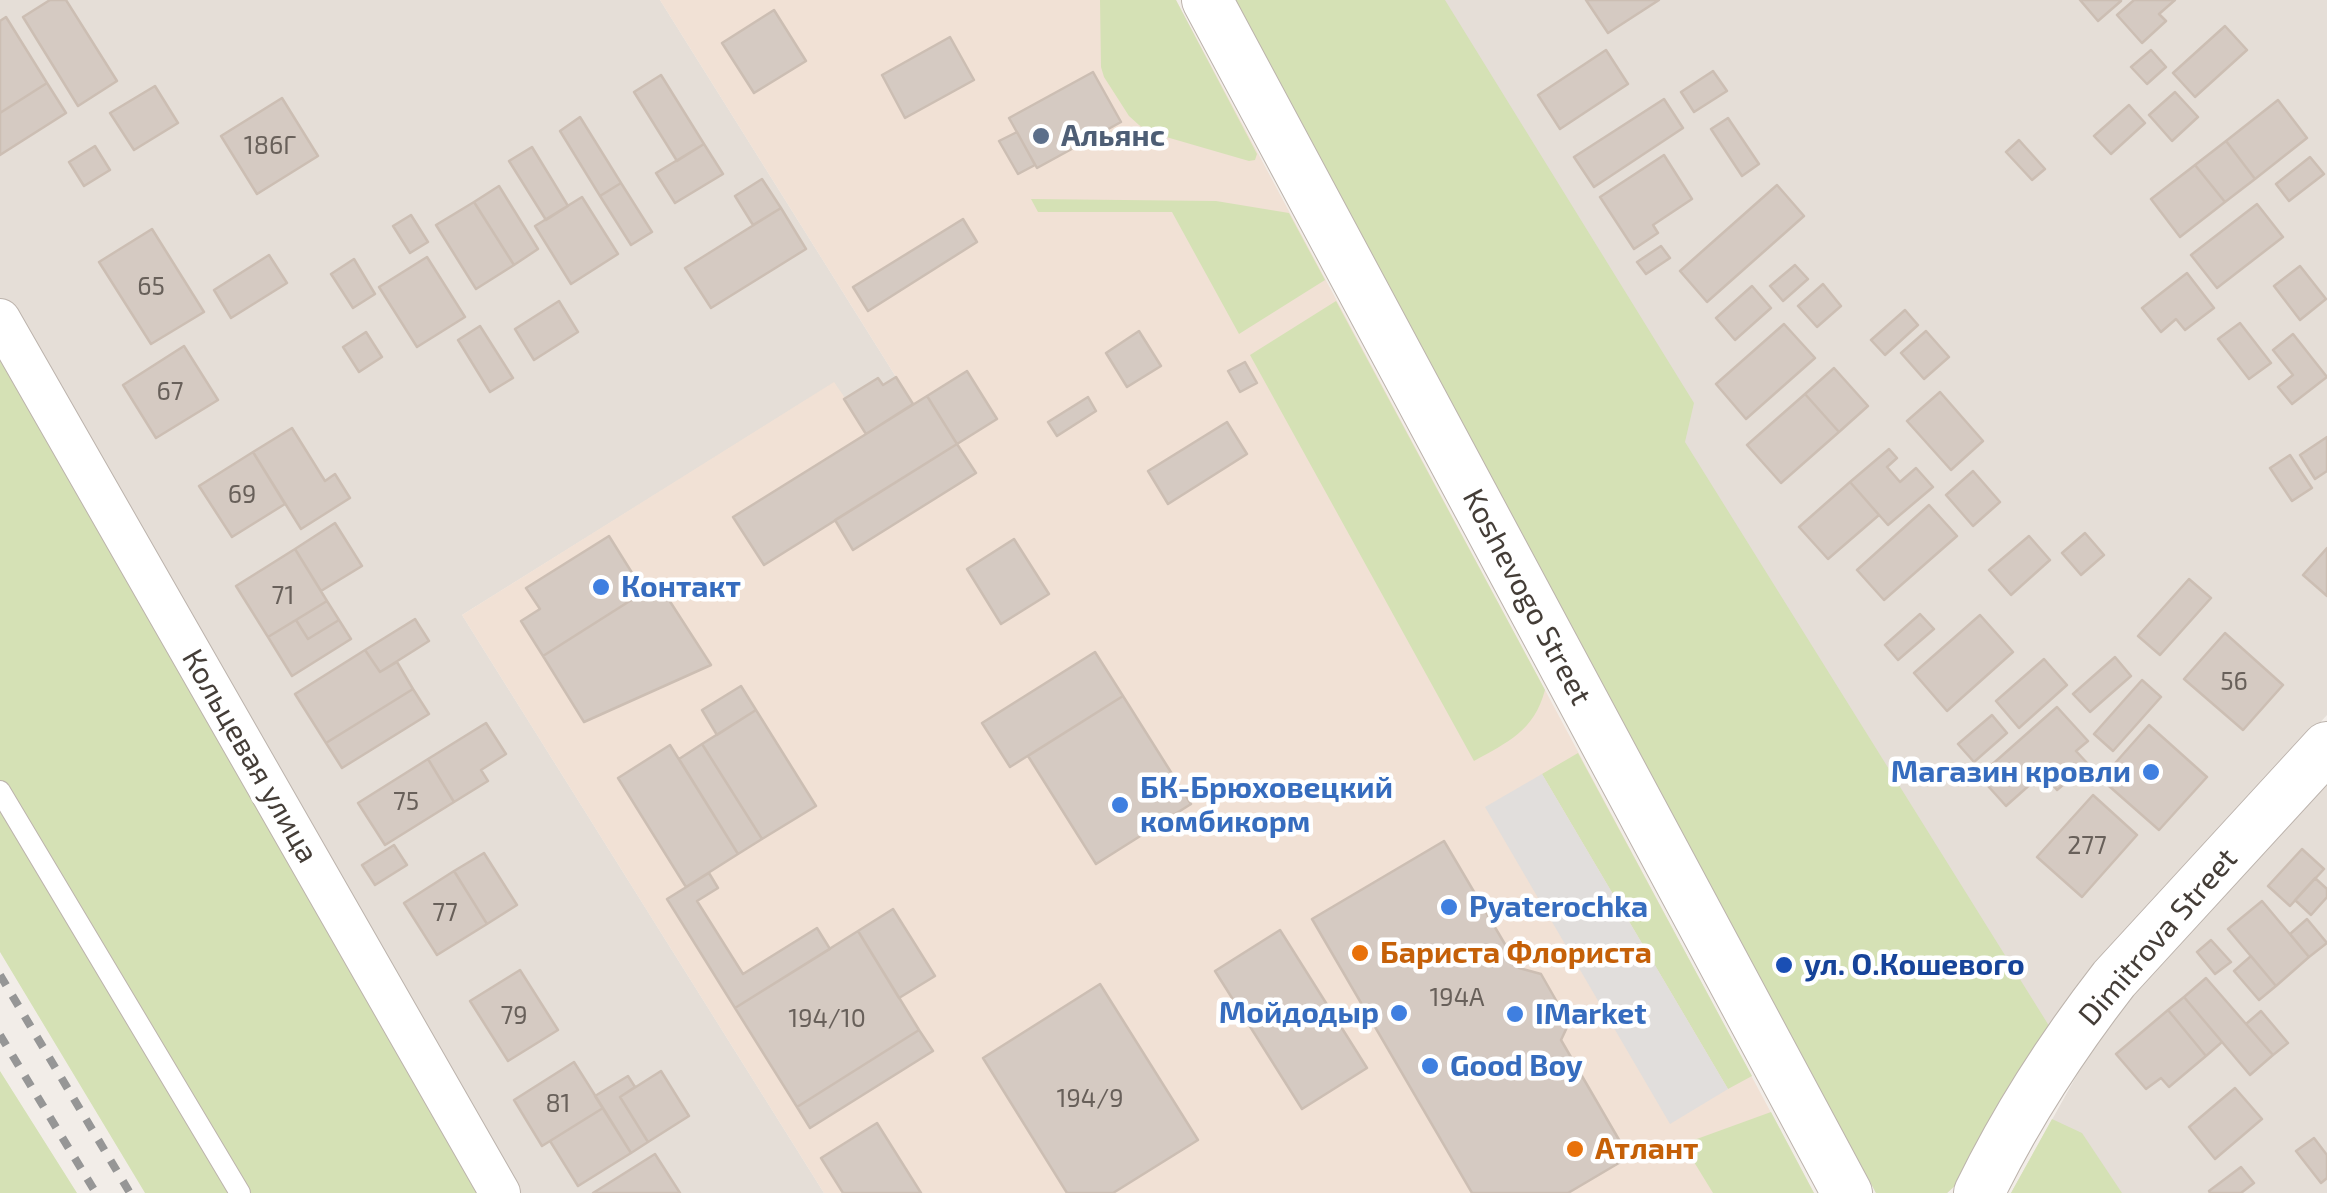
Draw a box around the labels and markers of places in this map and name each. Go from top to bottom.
place label: Альянс [1061,118,1165,154]
marker: Альянс [1030,125,1052,147]
place label: Контакт [621,569,741,605]
marker: Контакт [590,576,612,598]
place label: Магазин кровли [1891,754,2131,790]
marker: Магазин кровли [2140,761,2162,783]
place label: БК-Брюховецкий комбикорм [1140,770,1393,840]
marker: БК-Брюховецкий комбикорм [1109,794,1131,816]
place label: Pyaterochka [1469,889,1648,925]
marker: Pyaterochka [1438,896,1460,918]
place label: Бариста Флориста [1380,935,1652,971]
marker: Бариста Флориста [1349,942,1371,964]
place label: ул. О.Кошевого [1804,947,2025,983]
marker: ул. О.Кошевого [1773,954,1795,976]
place label: Мойдодыр [1219,995,1379,1031]
place label: IMarket [1535,996,1647,1032]
marker: Мойдодыр [1388,1002,1410,1024]
marker: IMarket [1504,1003,1526,1025]
place label: Good Boy [1450,1048,1583,1084]
marker: Good Boy [1419,1055,1441,1077]
place label: Атлант [1595,1131,1699,1167]
marker: Атлант [1564,1138,1586,1160]

